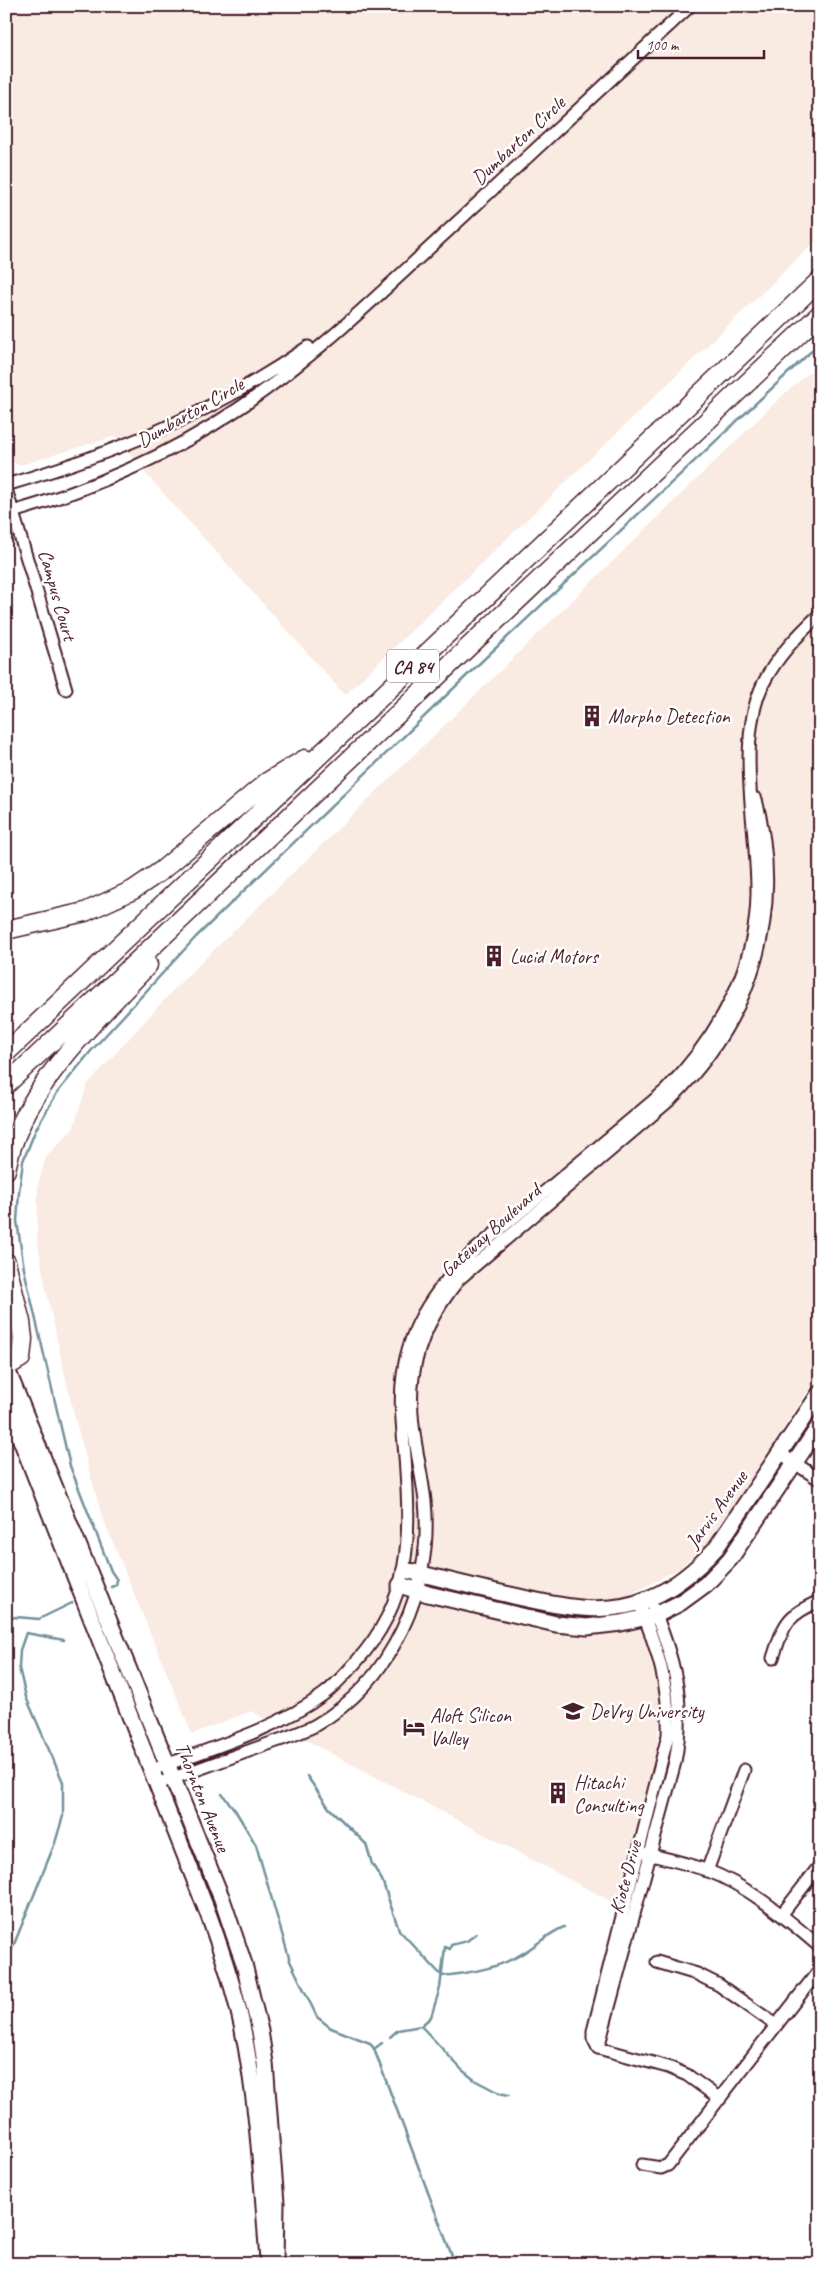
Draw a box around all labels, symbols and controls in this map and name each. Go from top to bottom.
scale bar [638,28,765,60]
text: 100 m [646,36,680,55]
street label: Dumbarton Circle [466,90,571,190]
street label: Dumbarton Circle [132,371,249,453]
street label: Campus Court [33,547,83,646]
road number: CA 84 [387,649,439,682]
building icon: Morpho Detection [579,703,605,729]
place label: Morpho Detection [608,704,731,729]
building icon: Lucid Motors [481,943,507,969]
place label: Lucid Motors [510,944,600,969]
street label: Gateway Boulevard [435,1177,548,1282]
street label: Jarvis Avenue [679,1464,754,1554]
school or university icon: DeVry University [560,1698,586,1724]
place label: DeVry University [590,1699,705,1724]
place label: Aloft Silicon Valley [430,1703,512,1751]
hotel icon: Aloft Silicon Valley [401,1714,427,1740]
street label: Thornton Avenue [169,1739,236,1857]
place label: Hitachi Consulting [574,1770,645,1818]
building icon: Hitachi Consulting [545,1780,571,1806]
street label: Kiote Drive [604,1836,648,1916]

